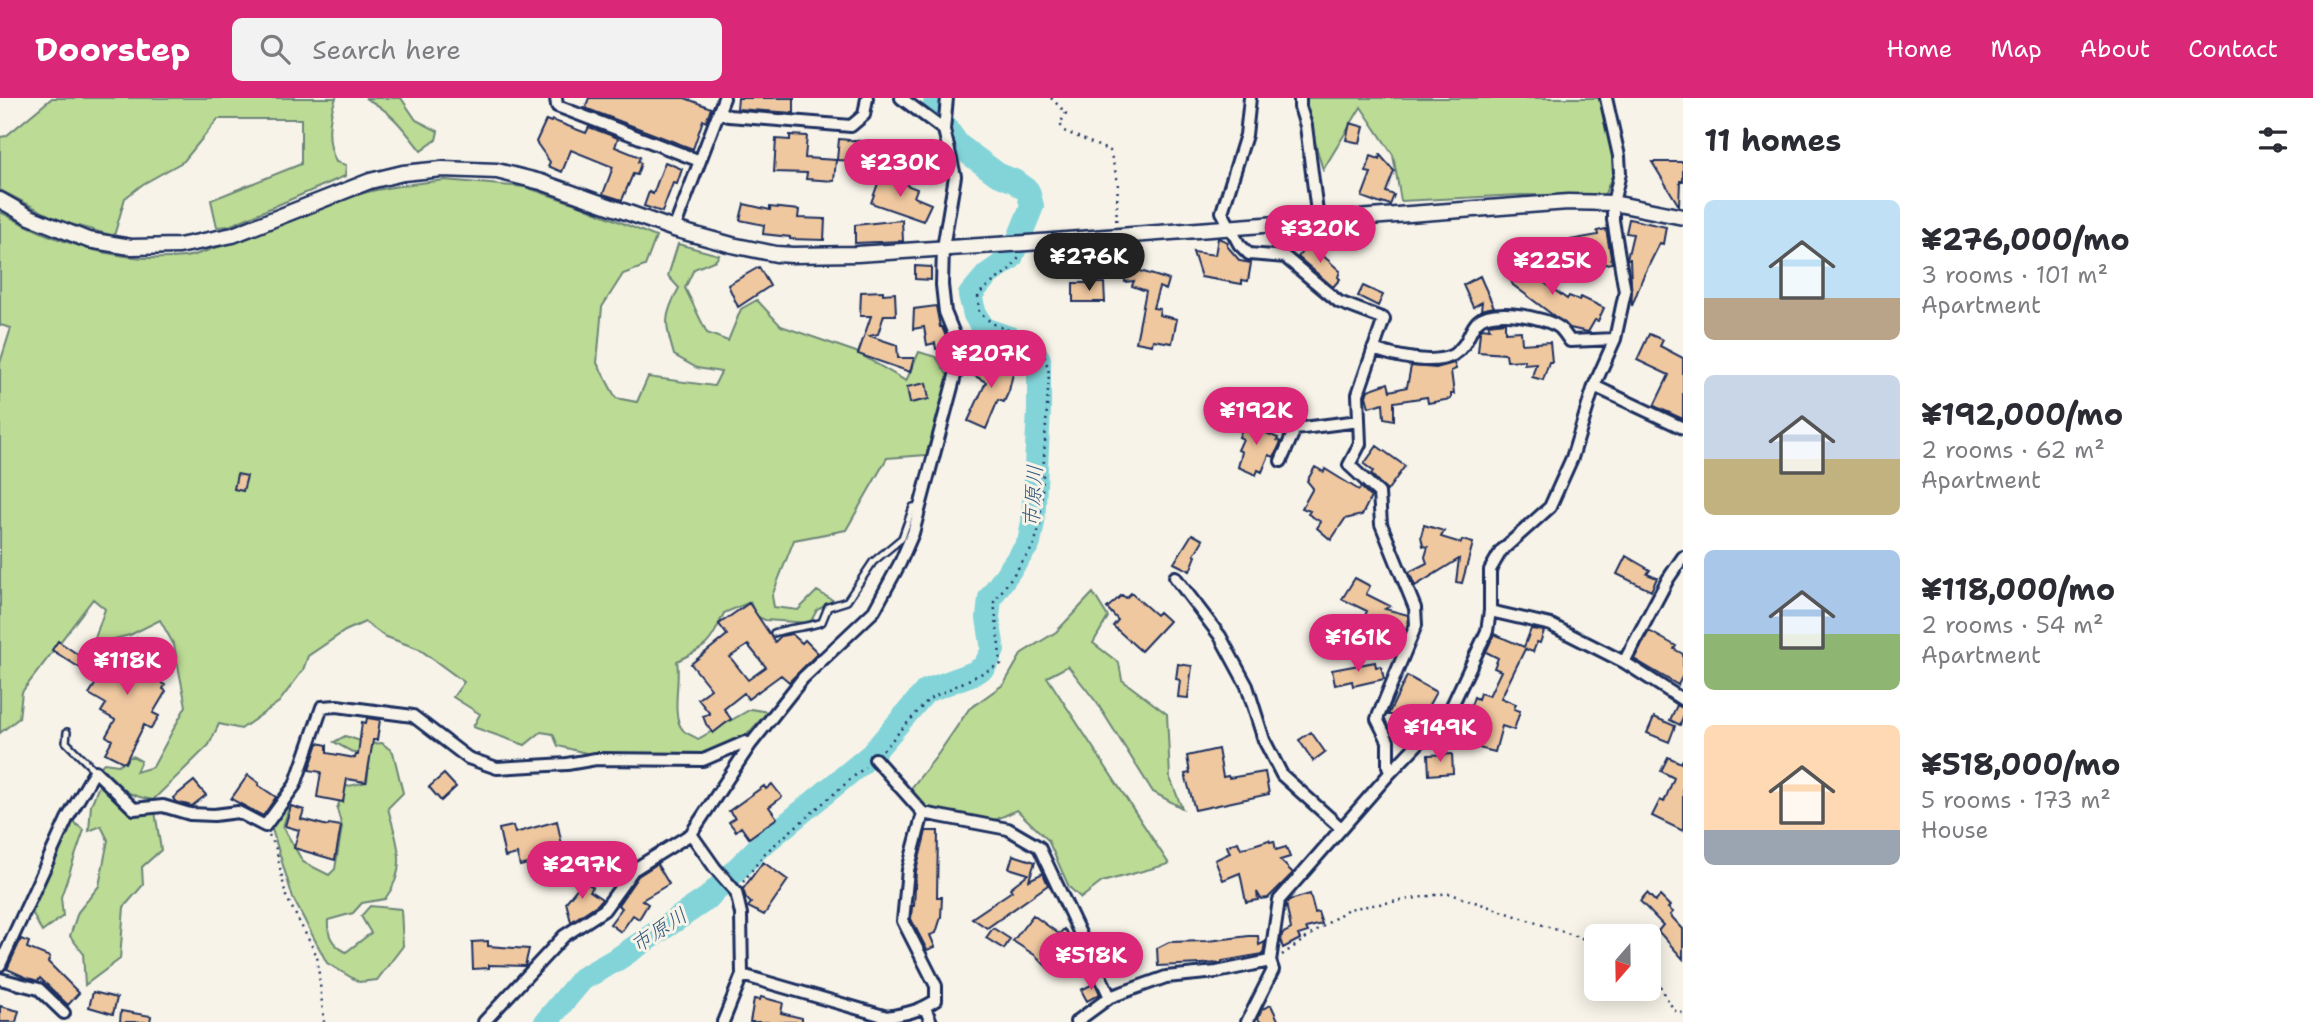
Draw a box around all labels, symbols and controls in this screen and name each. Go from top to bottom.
search box [232,18,722,81]
text: Doorstep [35,27,190,72]
icon: search [256,30,294,68]
text: Search here [312,32,461,67]
text: Home [1886,33,1952,65]
text: Map [1990,33,2042,65]
text: About [2080,33,2150,65]
text: Contact [2188,33,2278,65]
text: 11 homes [1704,120,1841,161]
icon: filters [2254,121,2292,159]
pin: ¥230K [851,140,949,199]
text: ¥230K [860,147,940,177]
pin: ¥320K [1271,206,1369,265]
text: ¥320K [1281,213,1359,243]
text: ¥276,000/mo [1921,219,2130,260]
icon: home [1760,228,1844,312]
pin: ¥276K [1040,234,1138,293]
pin: ¥225K [1503,238,1601,297]
text: ¥276K [1050,241,1128,271]
text: ¥225K [1513,245,1591,275]
text: 3 rooms · 101 m² [1921,260,2108,290]
text: Apartment [1921,290,2041,320]
pin: ¥207K [942,330,1040,390]
text: ¥207K [951,338,1031,368]
pin: ¥192K [1207,388,1305,447]
text: ¥192,000/mo [1921,394,2123,435]
text: ¥192K [1219,395,1293,425]
icon: home [1760,403,1844,487]
text: 2 rooms · 62 m² [1921,435,2105,465]
water label: 市原川 [1017,464,1049,528]
text: Apartment [1921,465,2041,495]
text: ¥118,000/mo [1921,569,2115,610]
icon: home [1760,578,1844,662]
text: 2 rooms · 54 m² [1921,610,2104,640]
pin: ¥161K [1309,614,1407,674]
text: ¥161K [1325,622,1391,652]
pin: ¥118K [78,638,176,697]
text: Apartment [1921,640,2041,670]
text: ¥118K [93,645,161,675]
pin: ¥149K [1391,704,1489,764]
text: ¥149K [1404,712,1476,742]
text: ¥518,000/mo [1921,744,2120,785]
icon: home [1760,753,1844,837]
text: 5 rooms · 173 m² [1921,785,2111,815]
text: House [1921,815,1989,845]
pin: ¥297K [533,842,631,901]
text: ¥297K [543,849,621,879]
water label: 市原川 [625,901,693,959]
north arrow [1584,924,1661,1001]
map controls [1584,924,1661,1001]
pin: ¥518K [1042,932,1140,992]
text: ¥518K [1055,940,1127,970]

